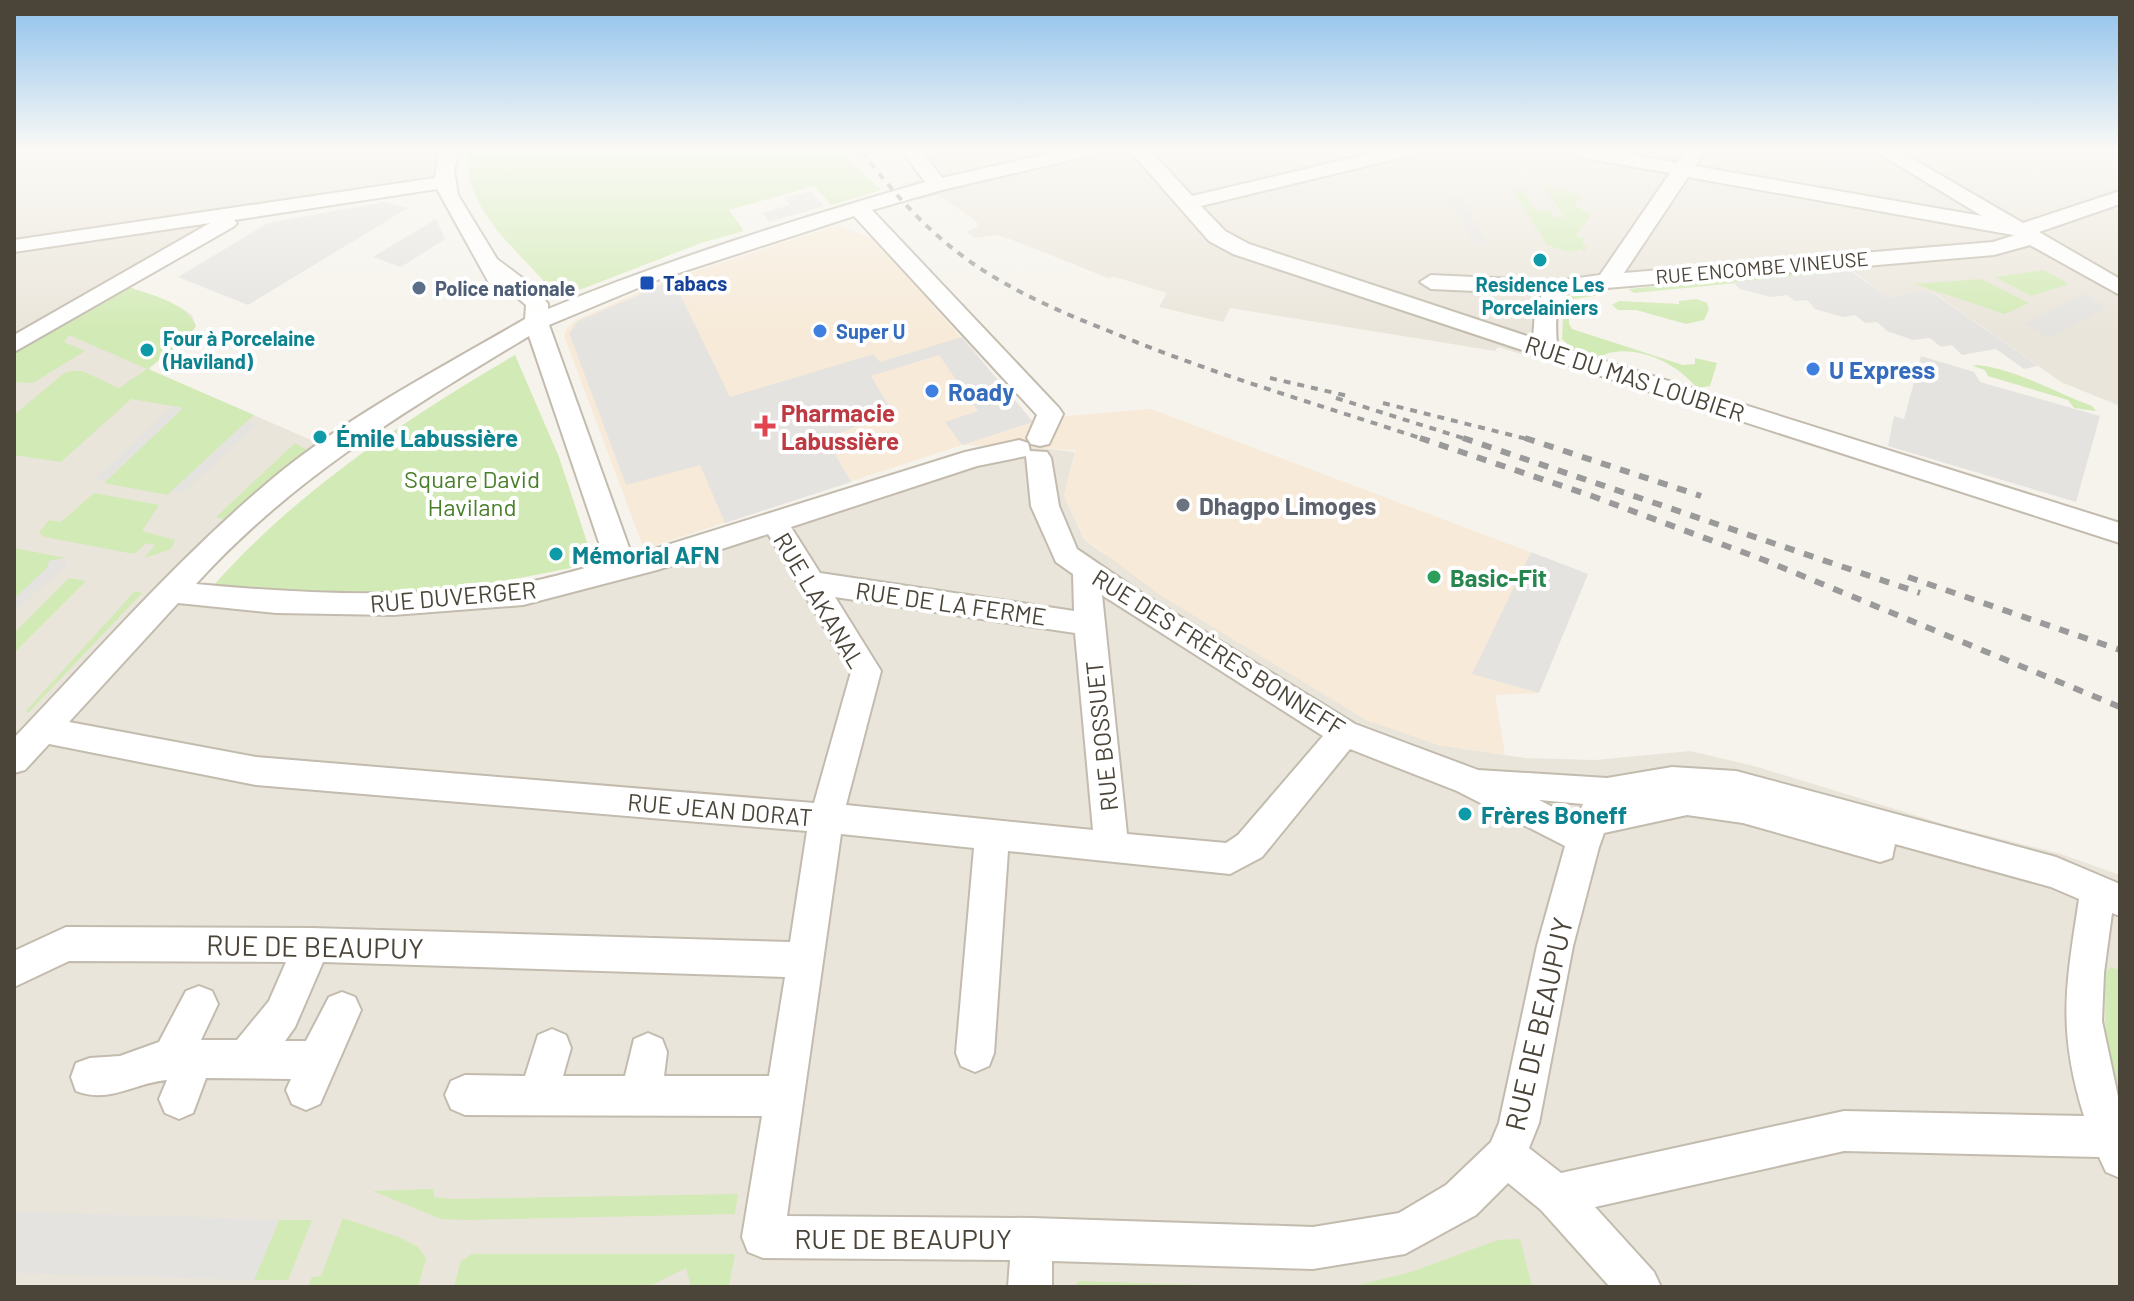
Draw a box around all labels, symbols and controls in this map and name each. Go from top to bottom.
street label: RUE ENCOMBE VINEUSE [1655,246,1869,288]
marker: Residence Les Porcelainiers [1531,251,1549,269]
place label: Tabacs [663,271,727,295]
place label: Residence Les Porcelainiers [1476,272,1604,319]
marker: Tabacs [638,274,656,292]
place label: Police nationale [435,276,576,300]
marker: Police nationale [410,279,428,297]
place label: Super U [836,319,905,343]
marker: Super U [811,322,829,340]
place label: Four à Porcelaine (Haviland) [162,326,315,373]
street label: RUE DU MAS LOUBIER [1522,329,1748,427]
marker: Four à Porcelaine (Haviland) [138,341,156,359]
place label: U Express [1829,355,1935,384]
marker: U Express [1804,360,1822,378]
place label: Roady [948,377,1014,406]
marker: Roady [923,382,941,400]
place label: Pharmacie Labussière [781,398,899,455]
marker: Pharmacie Labussière [756,417,774,435]
place label: Émile Labussière [336,423,518,452]
marker: Émile Labussière [311,428,329,446]
park label: Square David Haviland [404,464,540,521]
place label: Dhagpo Limoges [1199,491,1376,520]
marker: Dhagpo Limoges [1174,496,1192,514]
street label: RUE LAKANAL [768,527,872,673]
place label: Mémorial AFN [572,540,720,569]
marker: Mémorial AFN [547,545,565,563]
street label: RUE DES FRÈRES BONNEFF [1087,562,1351,742]
place label: Basic-Fit [1450,563,1547,592]
marker: Basic-Fit [1425,568,1443,586]
street label: RUE DUVERGER [369,574,537,618]
street label: RUE DE LA FERME [854,575,1048,631]
street label: RUE BOSSUET [1079,659,1123,813]
street label: RUE JEAN DORAT [626,786,814,832]
place label: Frères Boneff [1481,800,1627,829]
marker: Frères Boneff [1456,805,1474,823]
street label: RUE DE BEAUPUY [1497,914,1579,1134]
street label: RUE DE BEAUPUY [206,927,424,965]
street label: RUE DE BEAUPUY [794,1221,1012,1255]

